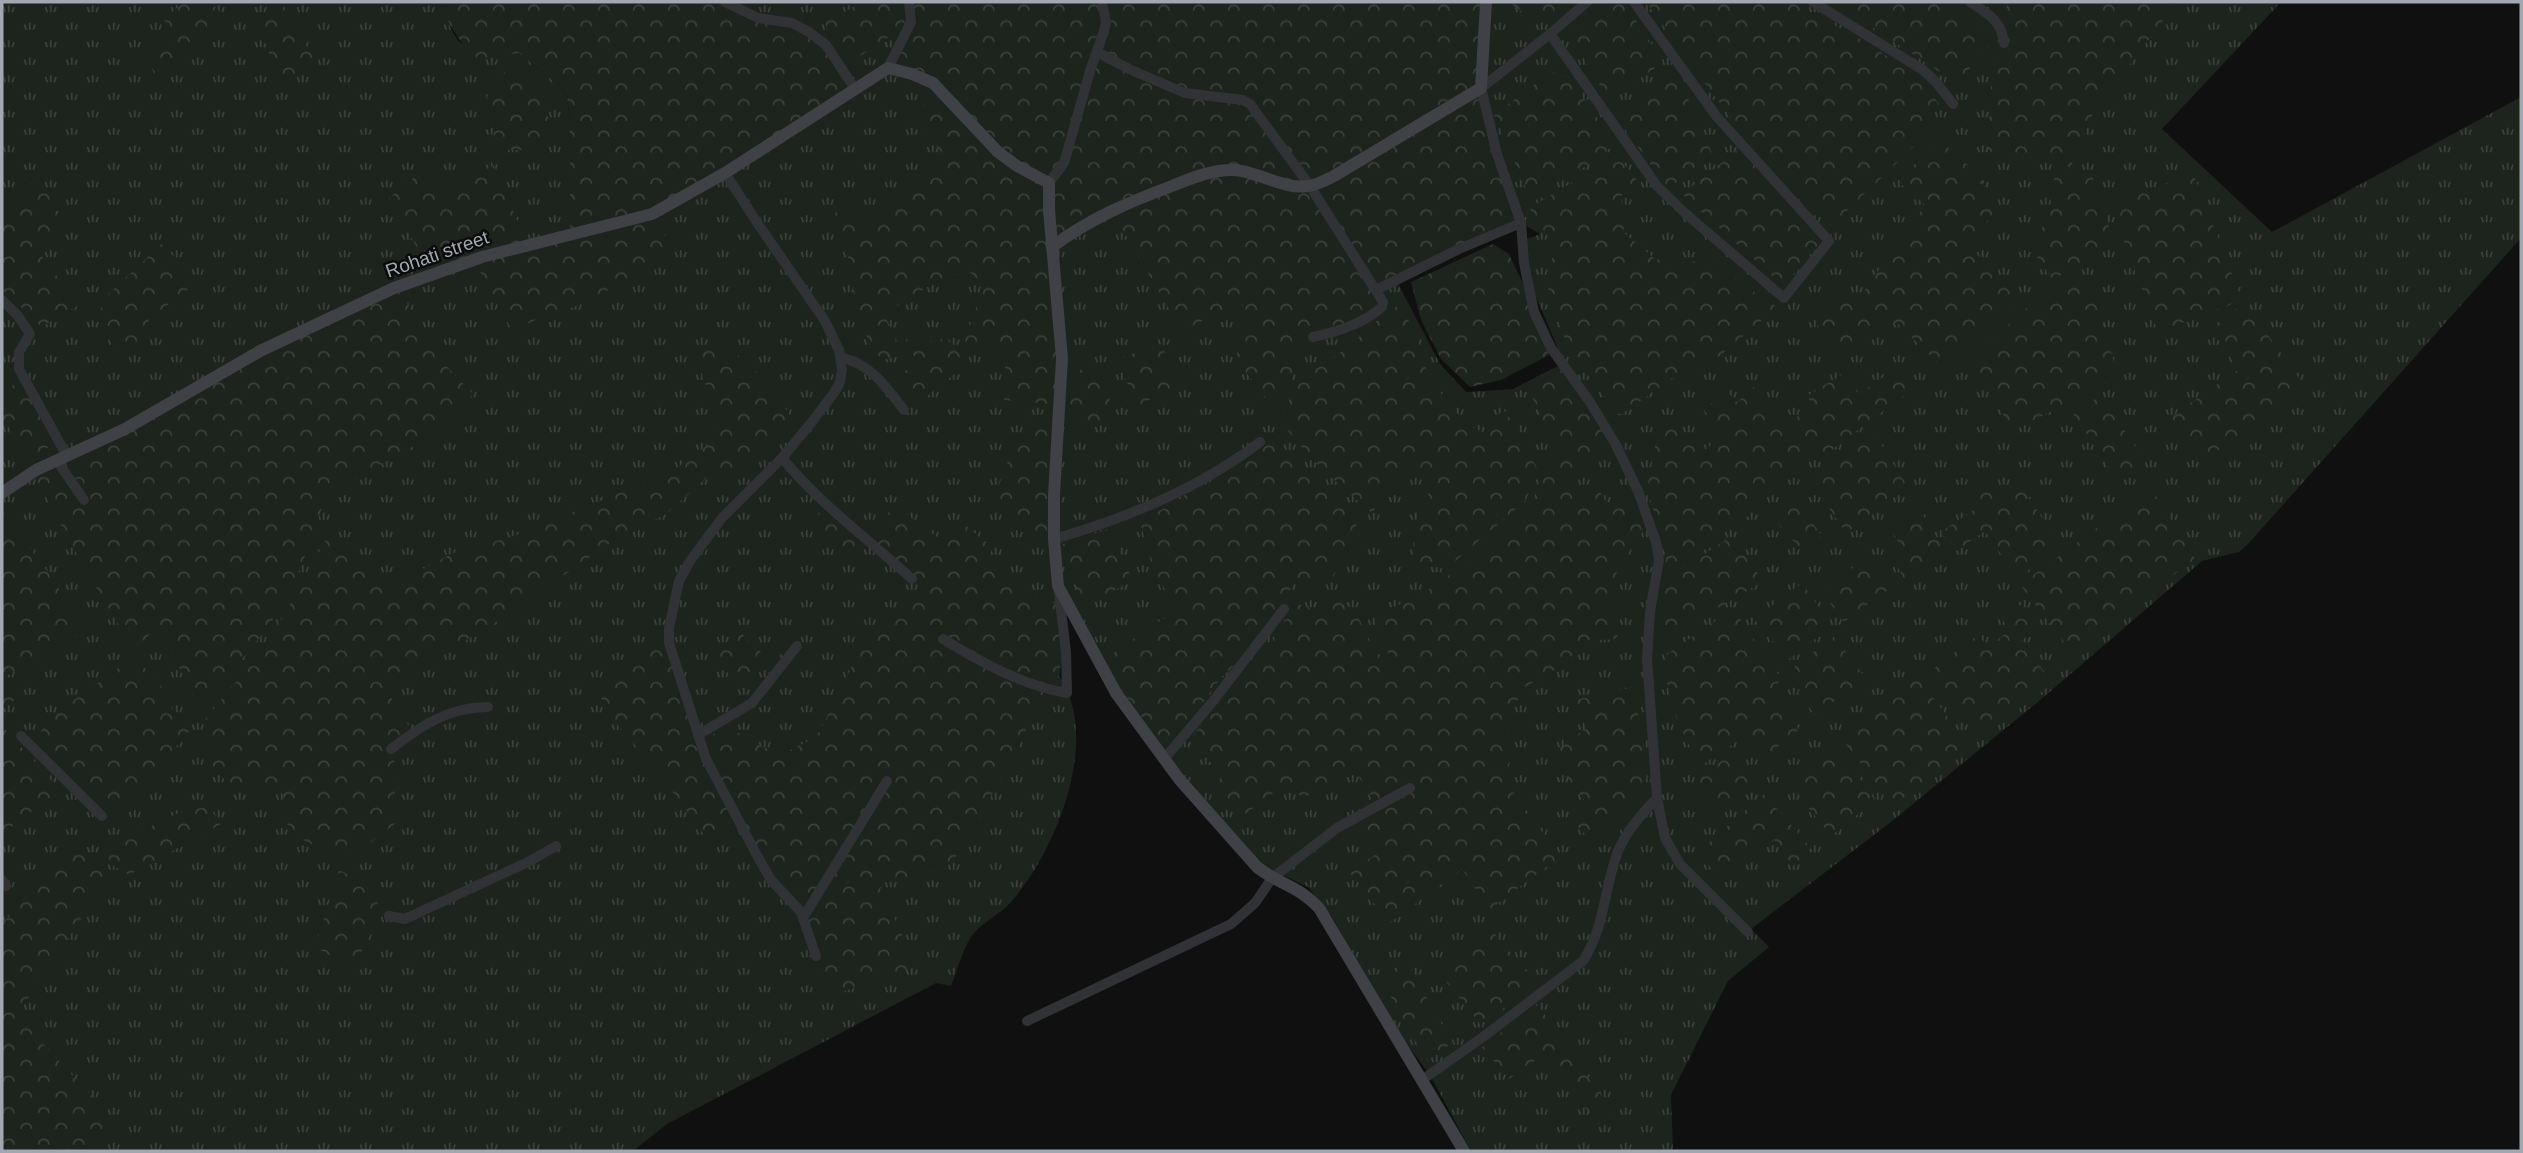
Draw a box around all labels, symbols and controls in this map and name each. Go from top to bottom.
street label: Rohati street [383,226,492,281]

